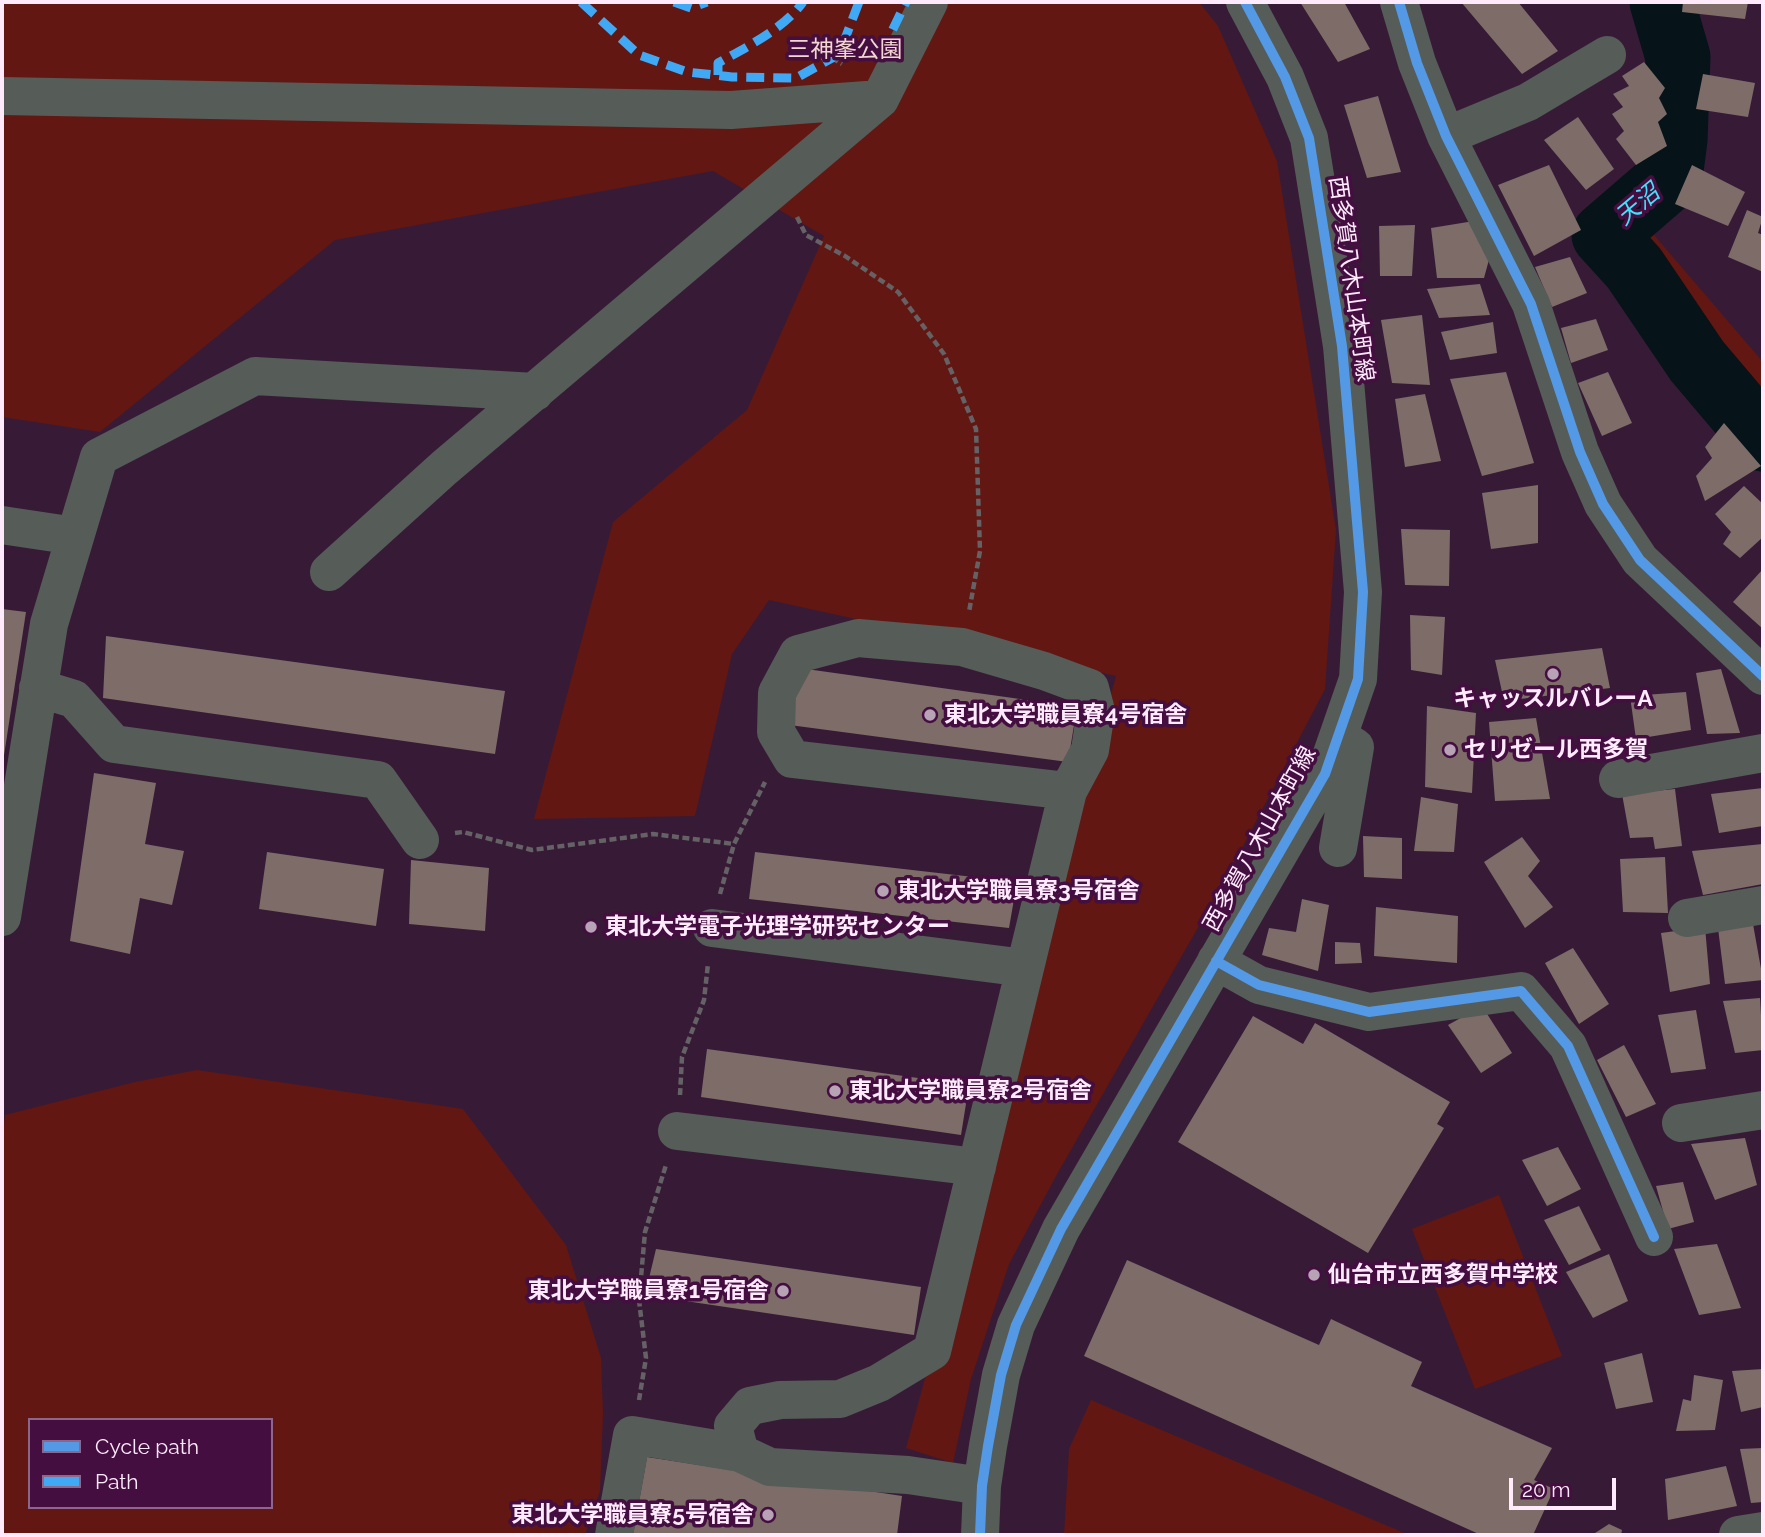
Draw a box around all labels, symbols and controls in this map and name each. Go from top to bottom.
park label: 三神峯公園 [788,36,902,64]
street label: 西多賀八木山本町線 [1323,175,1379,383]
water label: 天沼 [1610,179,1666,231]
marker: キャッスルバレーA [1545,666,1561,682]
place label: キャッスルバレーA [1453,685,1653,713]
place label: 東北大学職員寮4号宿舎 [944,701,1187,729]
marker: 東北大学職員寮4号宿舎 [922,707,938,723]
place label: セリゼール西多賀 [1464,736,1648,764]
street label: 西多賀八木山本町線 [1198,742,1322,936]
marker: セリゼール西多賀 [1442,742,1458,758]
place label: 東北大学職員寮3号宿舎 [897,877,1140,905]
marker: 東北大学職員寮3号宿舎 [875,883,891,899]
place label: 東北大学電子光理学研究センター [605,913,950,941]
marker: 東北大学電子光理学研究センター [583,919,599,935]
place label: 東北大学職員寮2号宿舎 [849,1077,1092,1105]
marker: 東北大学職員寮2号宿舎 [827,1083,843,1099]
place label: 仙台市立西多賀中学校 [1328,1261,1558,1289]
marker: 仙台市立西多賀中学校 [1306,1267,1322,1283]
place label: 東北大学職員寮1号宿舎 [528,1277,769,1305]
marker: 東北大学職員寮1号宿舎 [775,1283,791,1299]
legend [28,1418,273,1509]
text: Cycle path [95,1434,199,1459]
scale bar [1513,1464,1620,1508]
text: Path [95,1469,139,1494]
text: 20 m [1522,1477,1570,1502]
place label: 東北大学職員寮5号宿舎 [511,1501,754,1529]
marker: 東北大学職員寮5号宿舎 [760,1507,776,1523]

